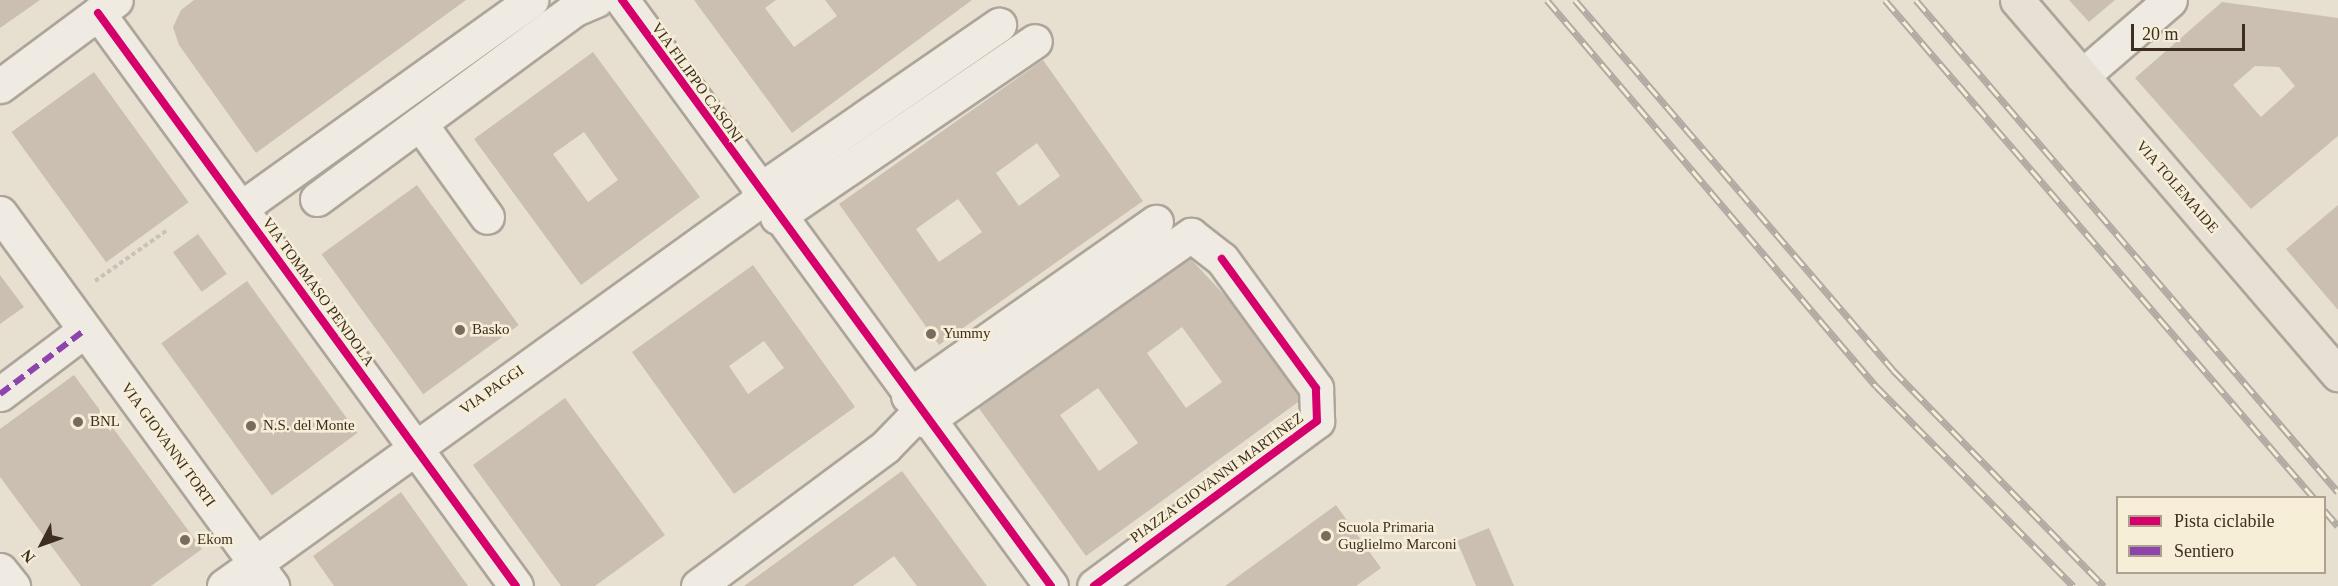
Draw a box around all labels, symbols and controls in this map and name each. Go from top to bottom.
scale bar [2134,12,2248,50]
street label: VIA FILIPPO CASONI [647,19,747,147]
text: 20 m [2142,24,2179,44]
street label: VIA TOLEMAIDE [2132,137,2222,237]
street label: VIA TOMMASO PENDOLA [258,214,378,370]
place label: Basko [472,321,510,339]
marker: Basko [453,323,467,337]
place label: Yummy [943,325,991,343]
marker: Yummy [924,327,938,341]
street label: VIA PAGGI [456,361,528,419]
street label: VIA GIOVANNI TORTI [117,379,219,511]
street label: PIAZZA GIOVANNI MARTINEZ [1127,409,1307,547]
place label: BNL [90,413,120,431]
marker: BNL [71,415,85,429]
place label: N.S. del Monte [263,417,355,435]
marker: N.S. del Monte [244,419,258,433]
legend [2116,496,2326,574]
text: Pista ciclabile [2174,511,2274,531]
north arrow [12,514,72,574]
place label: Scuola Primaria Guglielmo Marconi [1338,518,1457,553]
marker: Scuola Primaria Guglielmo Marconi [1319,529,1333,543]
place label: Ekom [197,531,233,549]
marker: Ekom [178,533,192,547]
text: Sentiero [2174,541,2234,561]
text: N [18,546,38,566]

